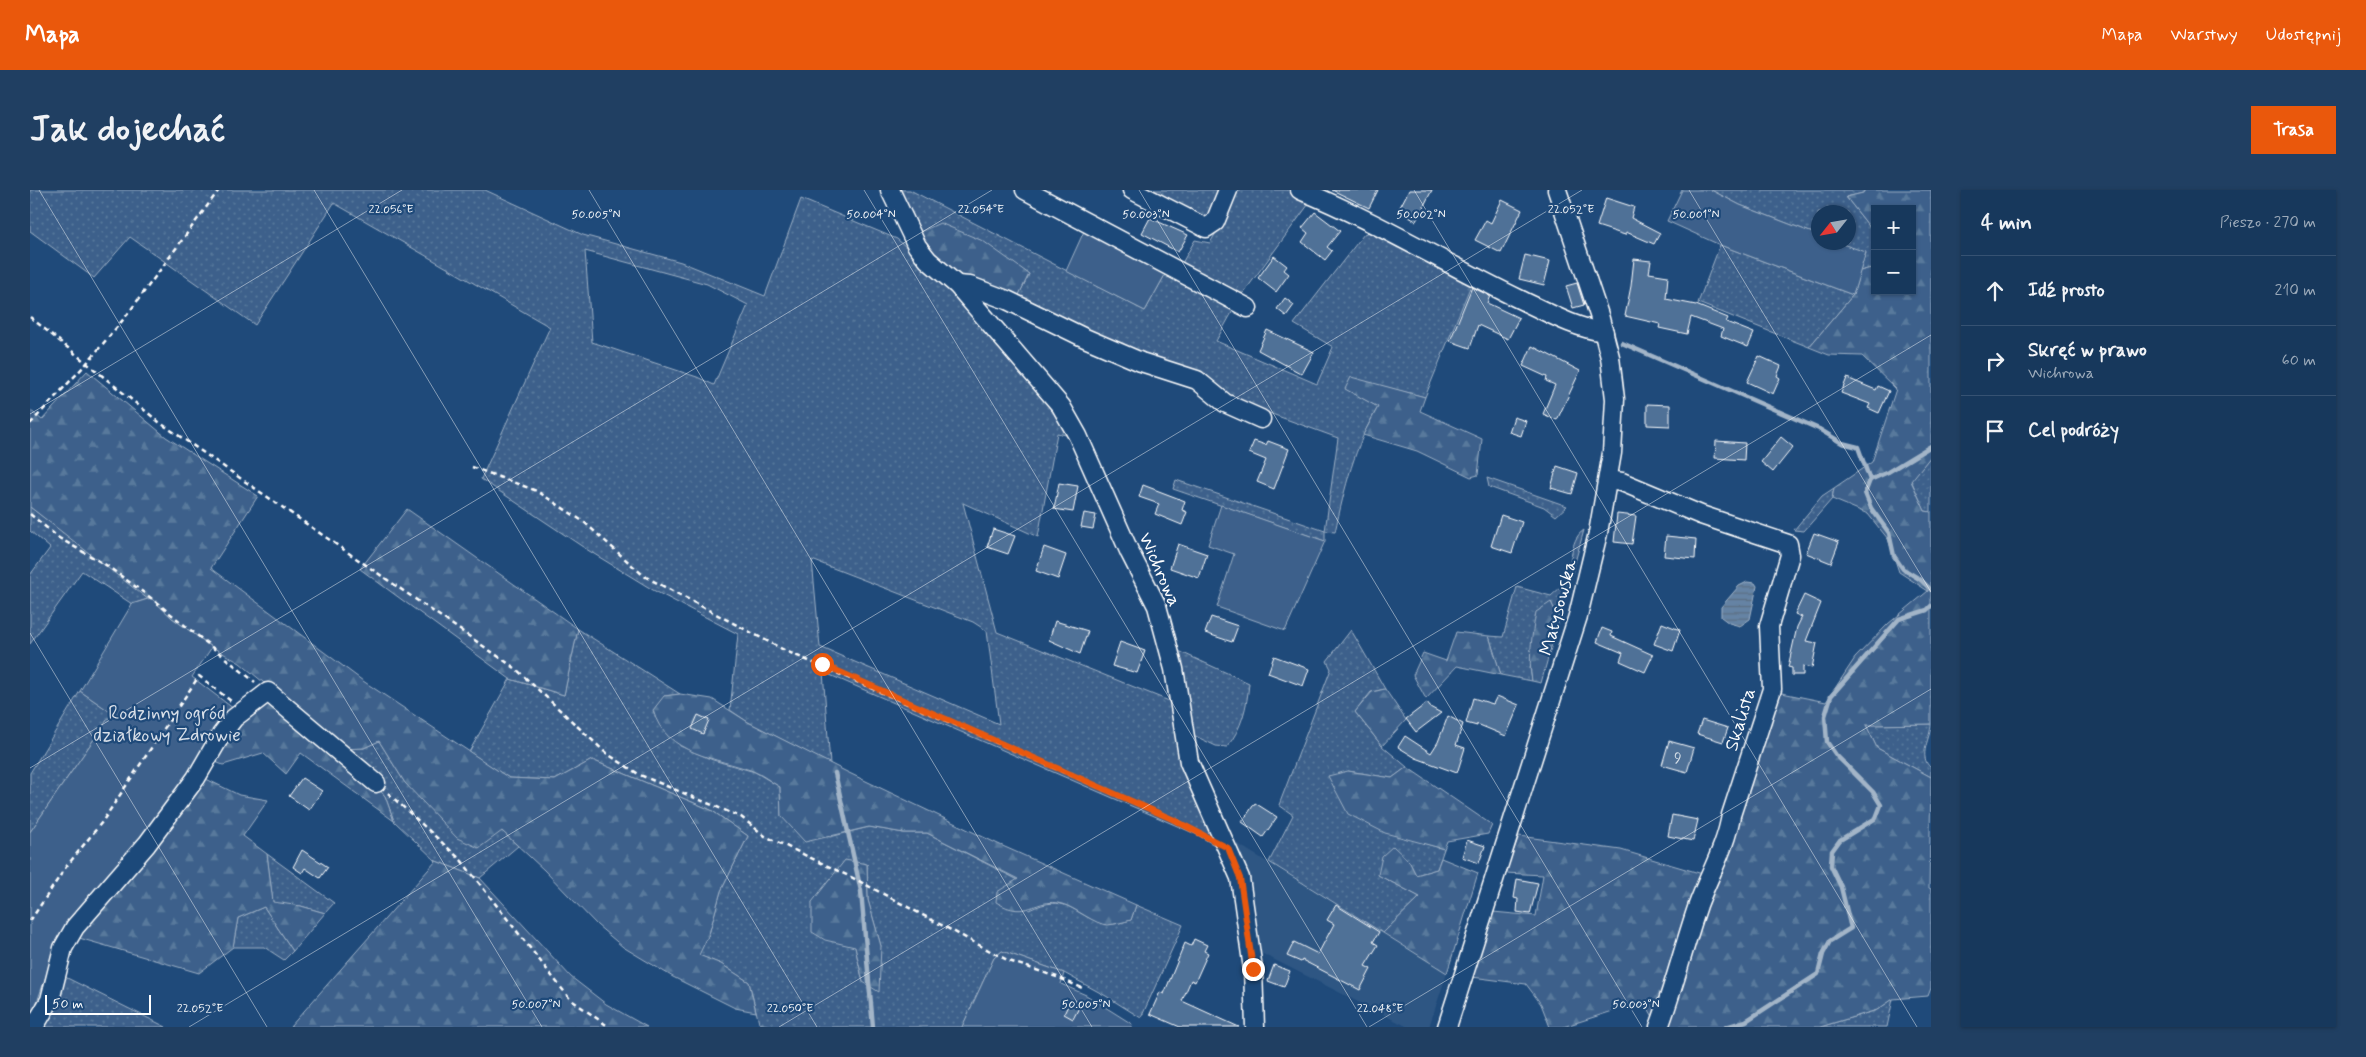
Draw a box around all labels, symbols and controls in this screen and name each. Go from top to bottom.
text: Mapa [25,20,80,51]
text: Mapa [2102,23,2143,47]
text: Warstwy [2171,23,2238,47]
text: Udostępnij [2266,23,2341,47]
button: Trasa [2251,106,2336,154]
text: Jak dojechać [30,107,225,153]
text: 22.056°E [369,202,413,218]
text: 22.054°E [958,202,1004,218]
text: 22.052°E [1548,202,1594,218]
north arrow [1811,205,1856,250]
map controls [1871,205,1916,295]
button: + [1871,205,1916,250]
text: 50.005°N [571,207,621,223]
text: 50.004°N [846,207,896,223]
text: 50.003°N [1122,207,1170,223]
text: 50.002°N [1396,207,1446,223]
text: 50.001°N [1672,207,1720,223]
text: 4 min [1981,209,2032,237]
text: Pieszo · 270 m [2220,212,2316,233]
button: − [1871,250,1916,295]
icon: ahead [1981,277,2009,305]
text: Idź prosto [2028,278,2105,303]
text: 210 m [2275,280,2316,301]
text: Skręć w prawo [2028,338,2147,363]
icon: right [1981,347,2009,375]
text: 60 m [2282,350,2316,371]
text: Wichrowa [2028,363,2094,384]
icon: arrive [1981,417,2009,445]
text: Cel podróży [2028,418,2119,443]
street label: Wichrowa [1132,529,1187,610]
street label: Matysowska [1534,556,1583,658]
route start [811,653,834,676]
street label: Skalista [1719,685,1762,754]
park label: Rodzinny ogród działkowy Zdrowie [93,701,241,748]
house number: 9 [1674,748,1682,769]
route end [1242,958,1265,981]
scale bar [45,992,151,1015]
text: 50 m [52,995,83,1013]
text: 50.007°N [511,997,561,1013]
text: 50.005°N [1061,997,1111,1013]
text: 50.003°N [1612,997,1660,1013]
text: 22.052°E [177,1001,223,1017]
text: 22.050°E [767,1001,813,1017]
text: 22.048°E [1357,1001,1403,1017]

